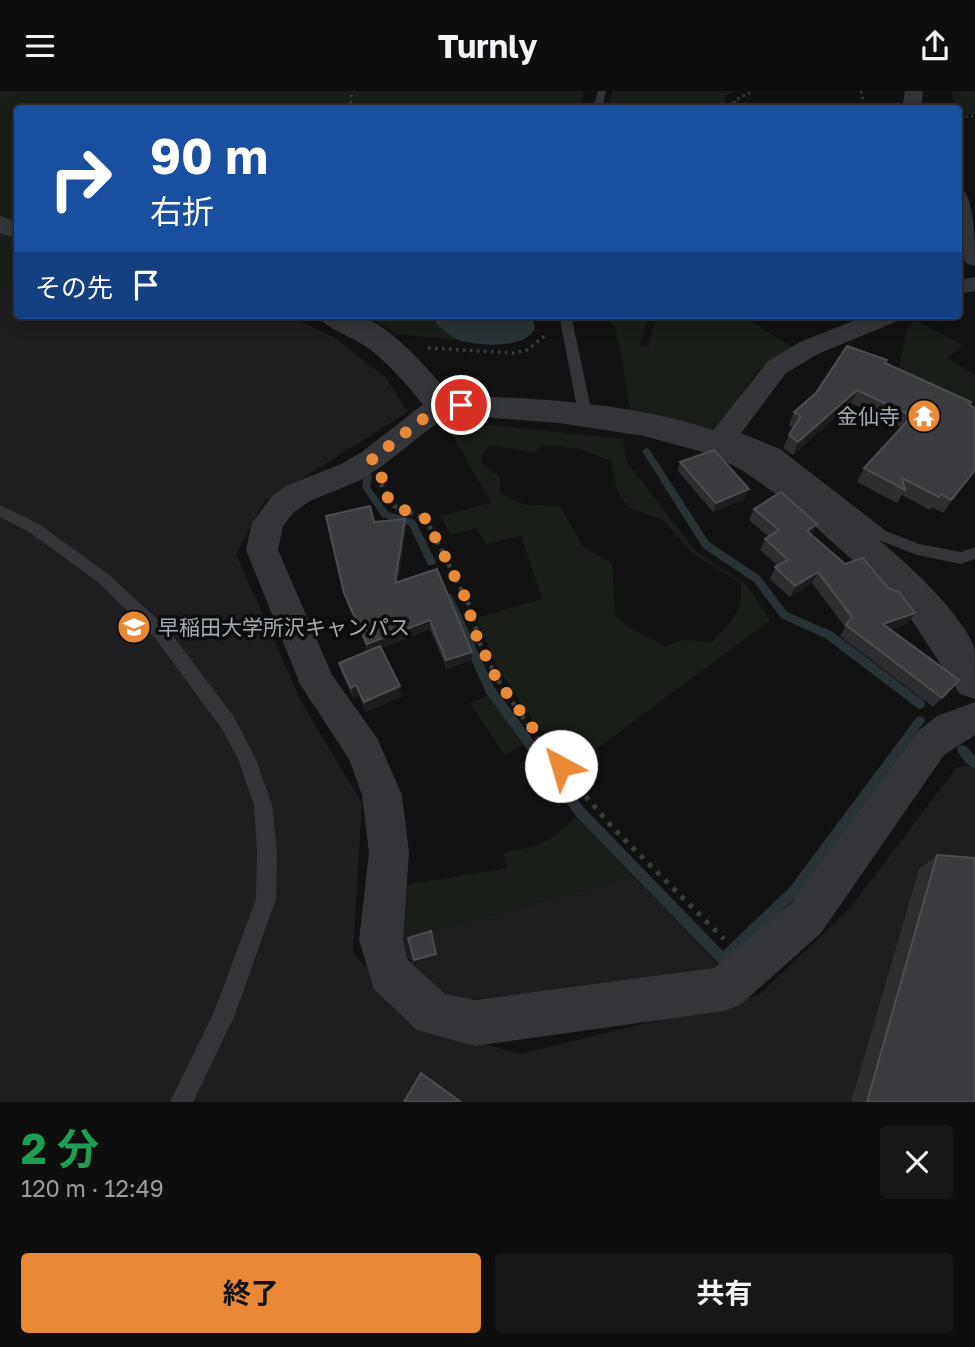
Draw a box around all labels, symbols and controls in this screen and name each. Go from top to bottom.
icon: menu [21,27,59,65]
text: Turnly [438,27,537,65]
icon: share [916,27,954,65]
text: 90 m [150,126,268,185]
icon: right [35,133,126,224]
text: 右折 [150,192,214,230]
icon: arrive [127,266,165,304]
text: その先 [35,272,113,303]
pin [431,375,491,435]
icon: arrive [442,386,480,424]
temple icon: 金仙寺 [905,397,943,435]
place label: 金仙寺 [837,403,900,429]
school or university icon: 早稲田大学所沢キャンパス [115,608,153,646]
place label: 早稲田大学所沢キャンパス [158,614,410,640]
position arrow [524,729,598,803]
text: 2 分 [21,1123,99,1173]
button: close [880,1125,954,1199]
text: 120 m · 12:49 [21,1174,164,1202]
button: 終了 [21,1253,481,1333]
button: 共有 [495,1253,954,1333]

